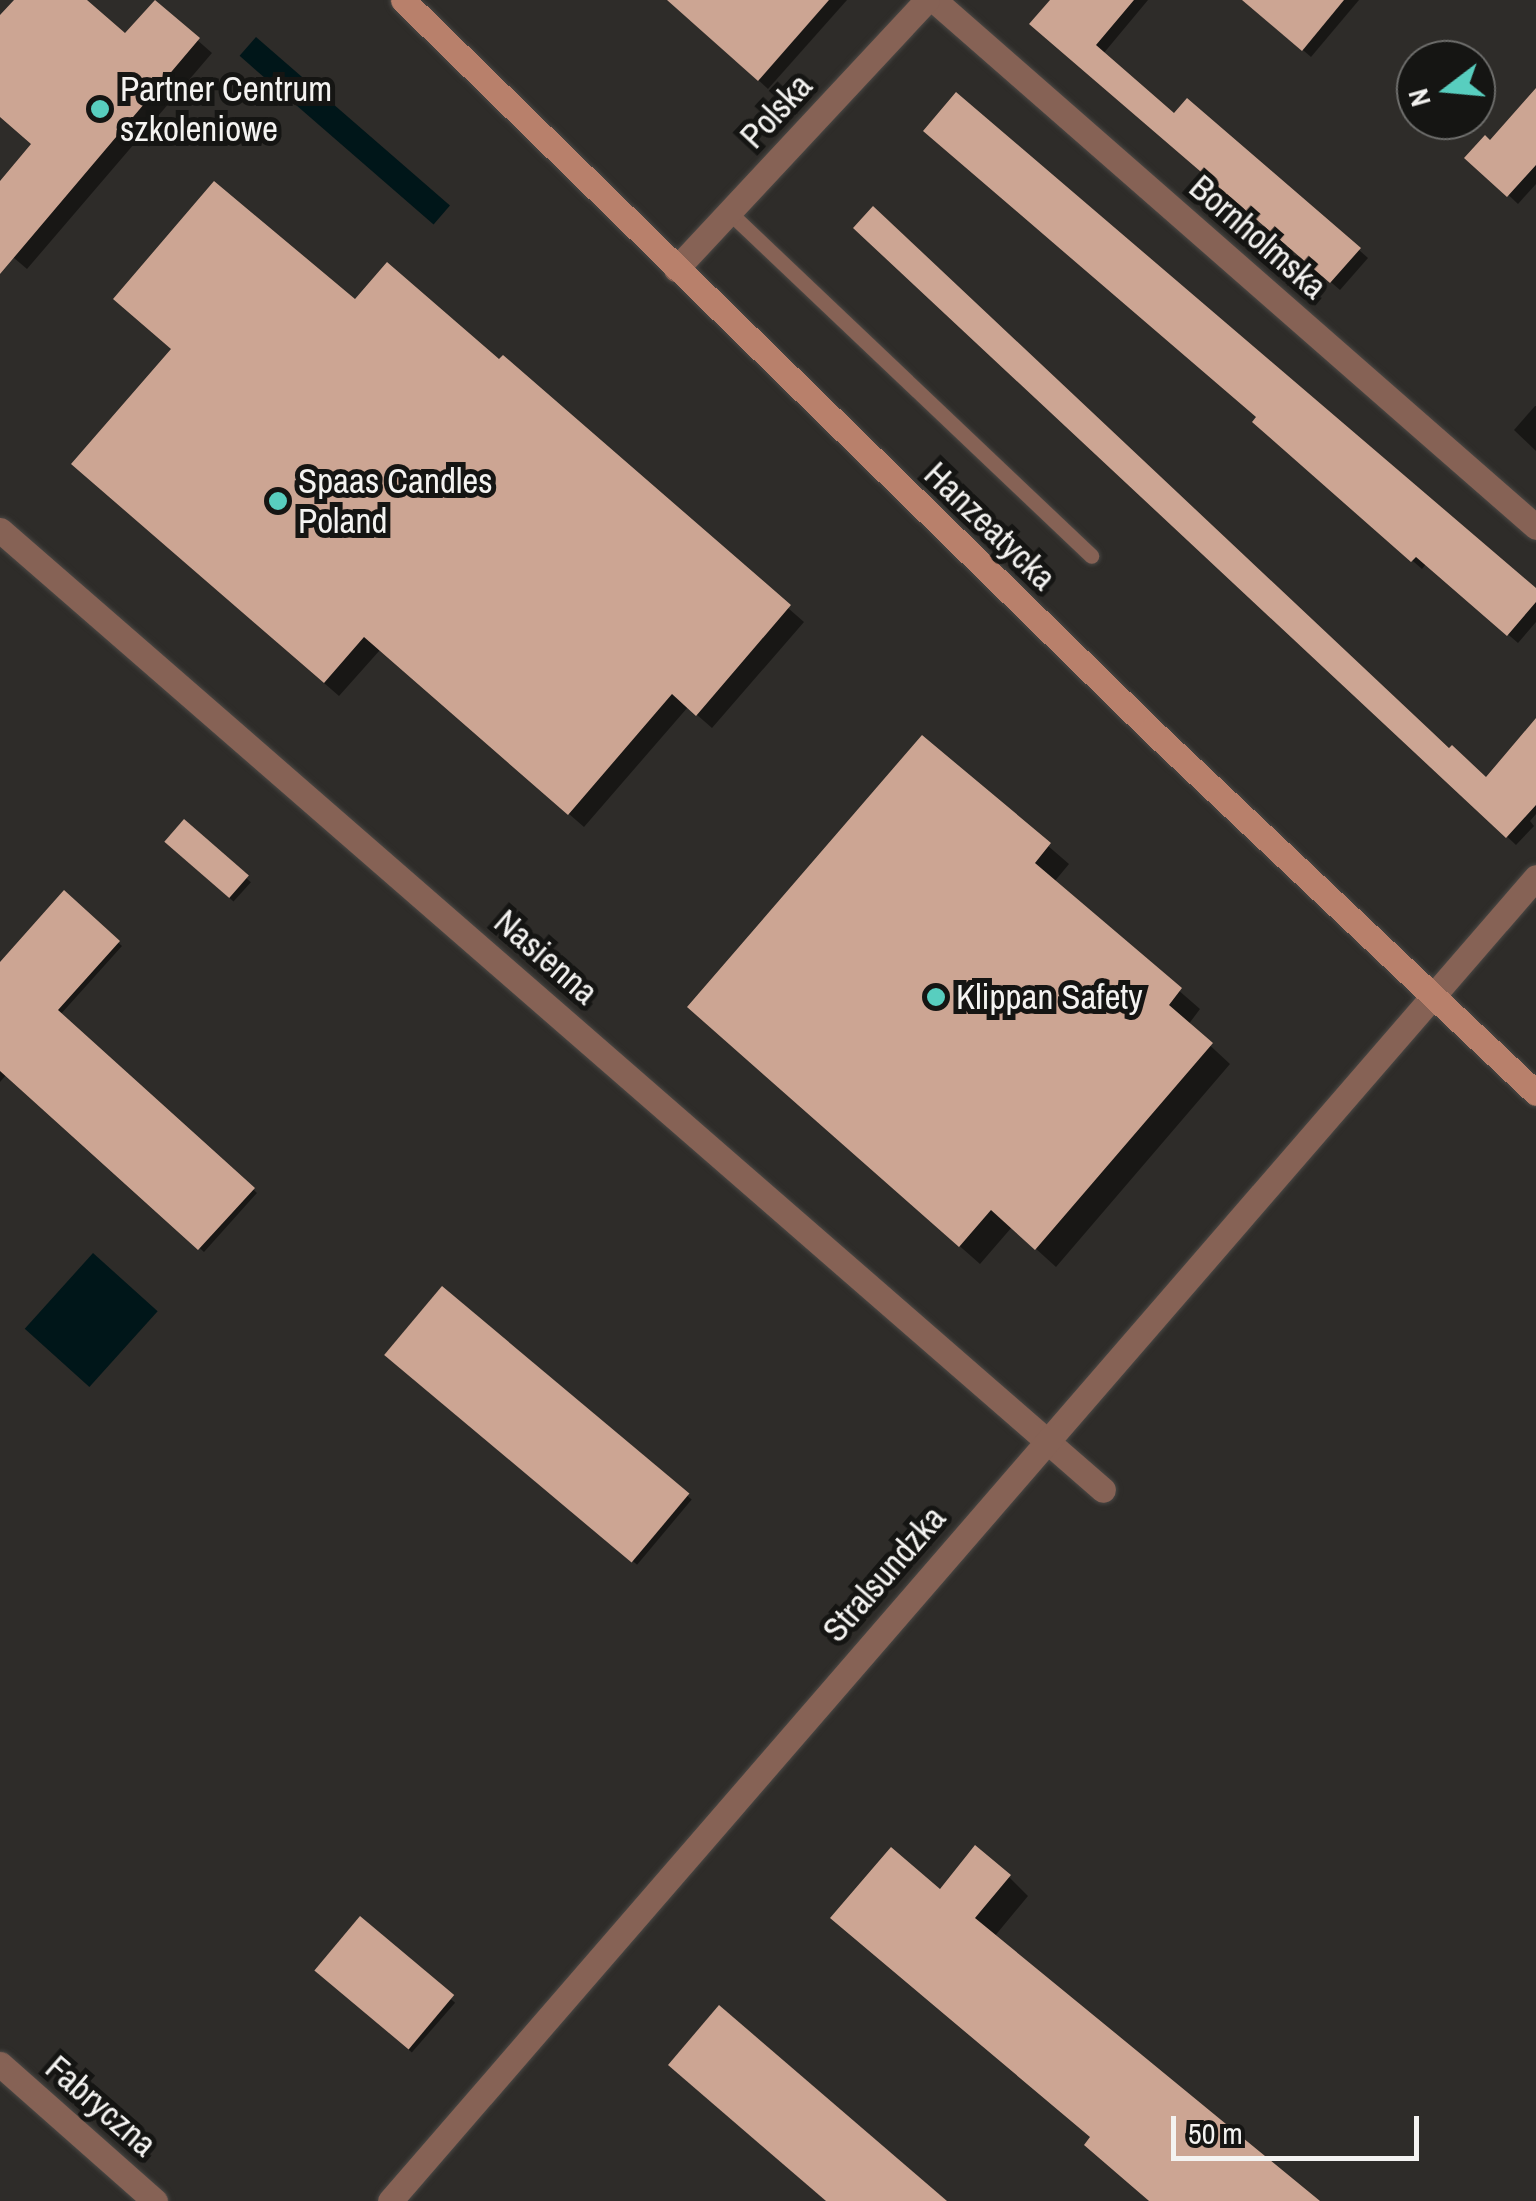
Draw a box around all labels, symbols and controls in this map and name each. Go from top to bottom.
north arrow [1396,40,1496,140]
street label: Polska [731,65,821,157]
place label: Partner Centrum szkoleniowe [120,68,332,150]
text: N [1399,85,1440,111]
marker: Partner Centrum szkoleniowe [89,98,111,120]
street label: Bornholmska [1181,166,1335,308]
street label: Hanzeatycka [916,453,1064,599]
place label: Spaas Candles Poland [298,460,493,542]
marker: Spaas Candles Poland [267,490,289,512]
street label: Nasienna [486,901,606,1013]
place label: Klippan Safety [956,976,1143,1018]
marker: Klippan Safety [925,986,947,1008]
street label: Stralsundzka [814,1498,954,1650]
street label: Fabryczna [37,2047,165,2165]
scale bar [1176,2096,1424,2158]
text: 50 m [1188,2113,1243,2153]

